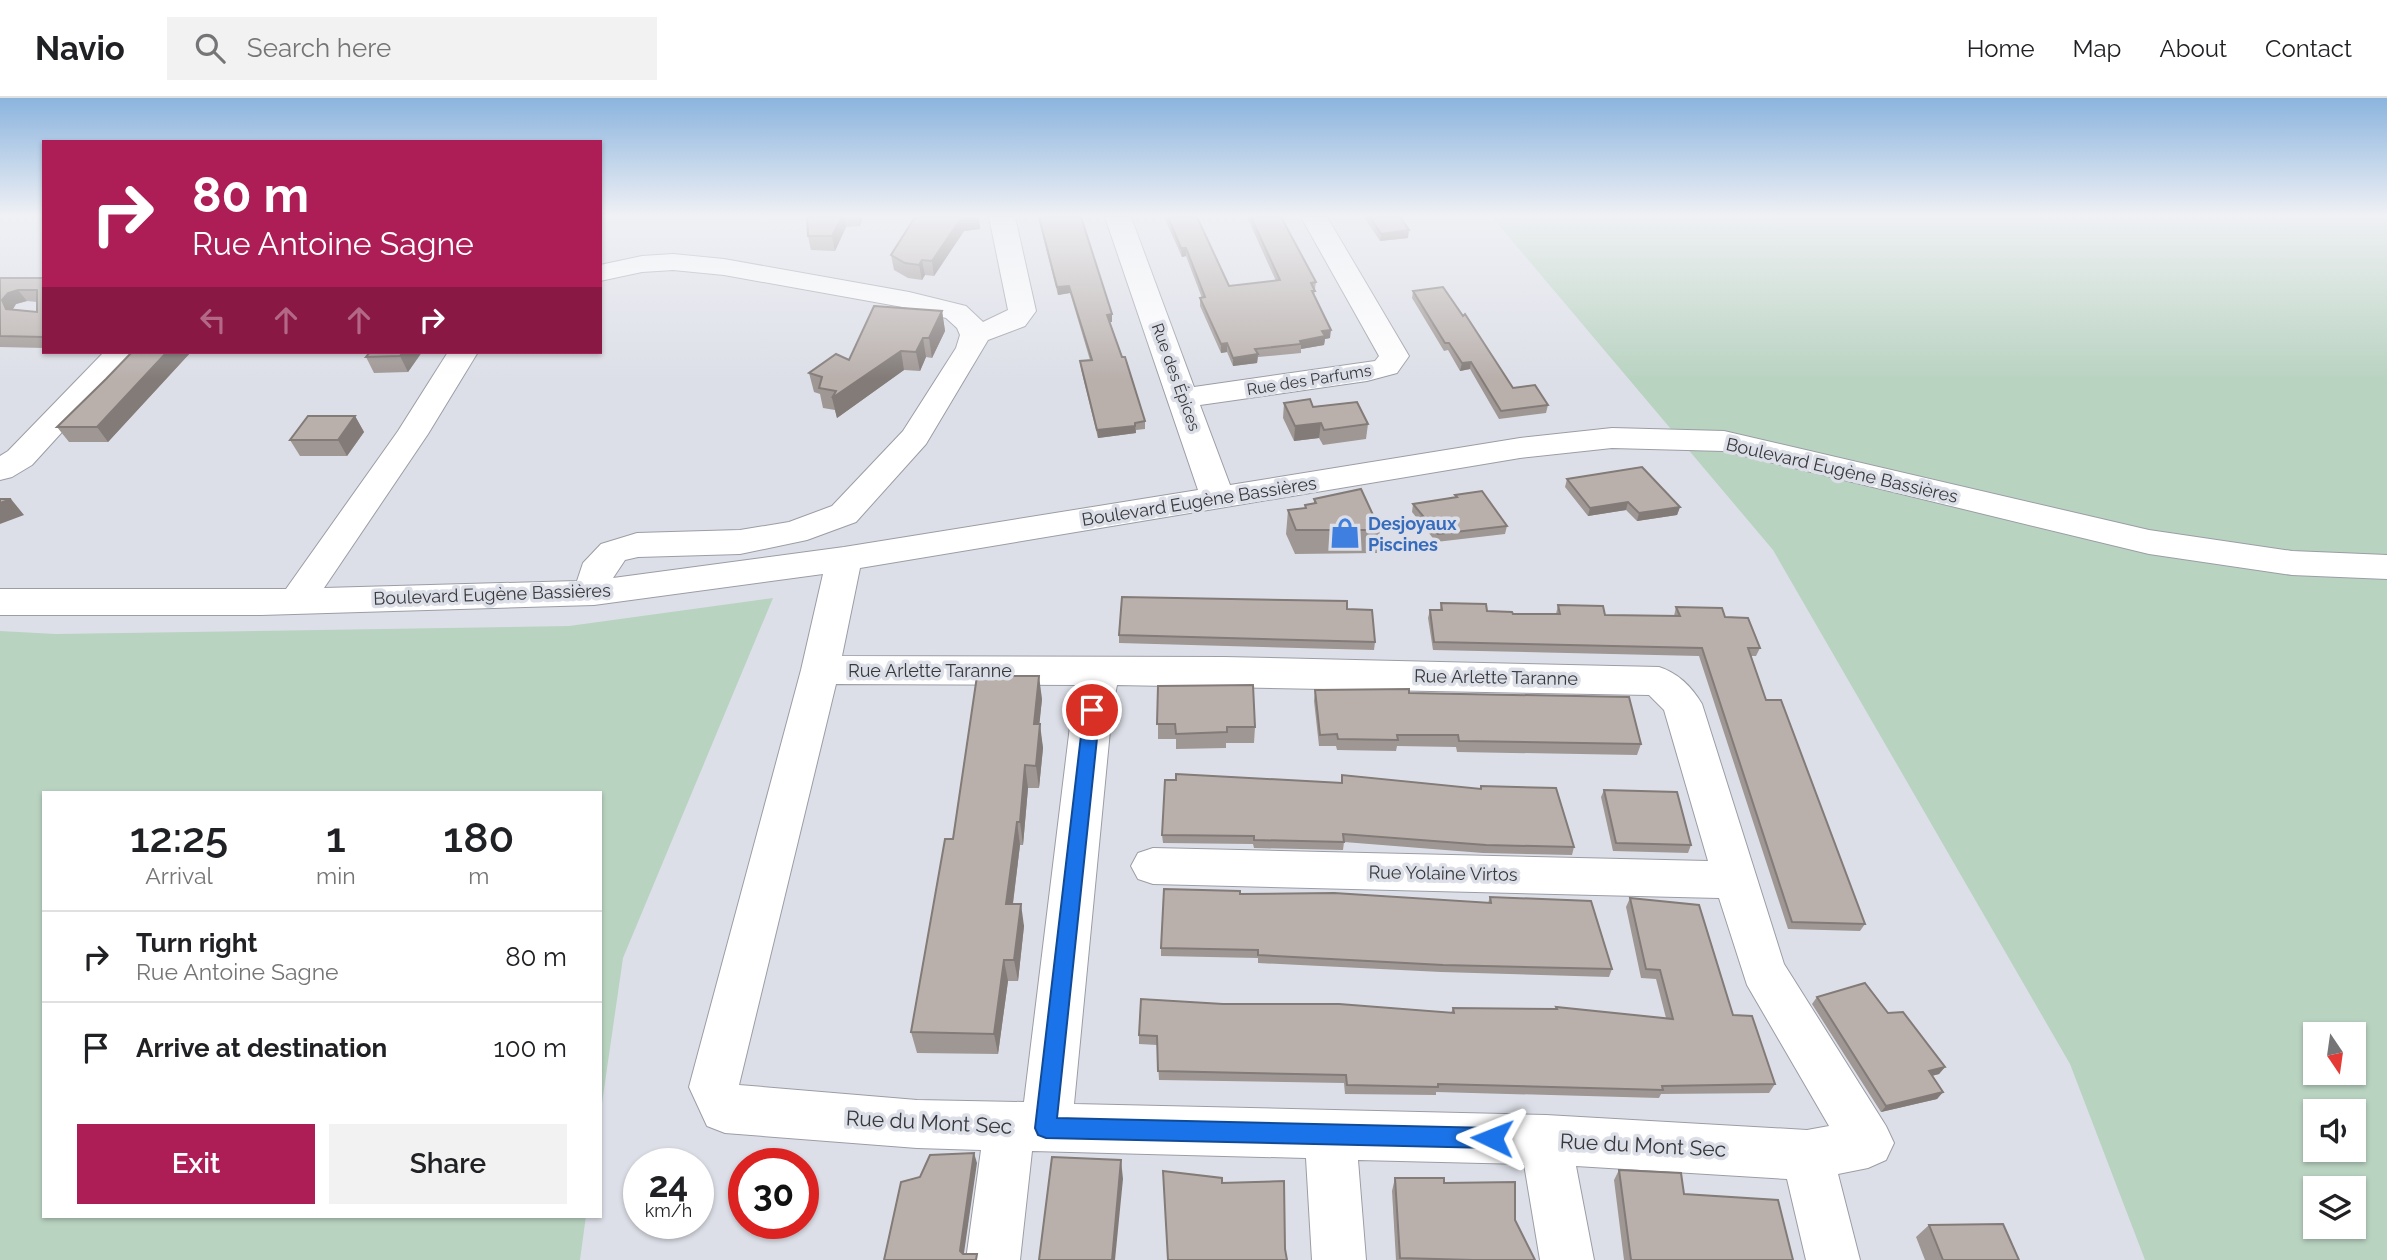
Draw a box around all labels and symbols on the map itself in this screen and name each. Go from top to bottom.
street label: Rue des Épices [1148,320,1205,434]
street label: Rue des Parfums [1245,361,1373,399]
street label: Boulevard Eugène Bassières [1724,433,1960,507]
street label: Boulevard Eugène Bassières [1080,472,1318,530]
place label: Desjoyaux Piscines [1368,513,1457,555]
shop icon: Desjoyaux Piscines [1328,516,1362,550]
street label: Boulevard Eugène Bassières [373,579,611,609]
street label: Rue Arlette Taranne [848,660,1012,681]
street label: Rue Arlette Taranne [1414,665,1579,689]
pin [1062,680,1122,740]
street label: Rue Yolaine Virtos [1368,861,1518,885]
north arrow [2303,1022,2366,1085]
position arrow [1455,1101,1529,1175]
street label: Rue du Mont Sec [845,1105,1013,1139]
street label: Rue du Mont Sec [1559,1128,1727,1162]
speed limit sign: 30 [728,1148,819,1239]

